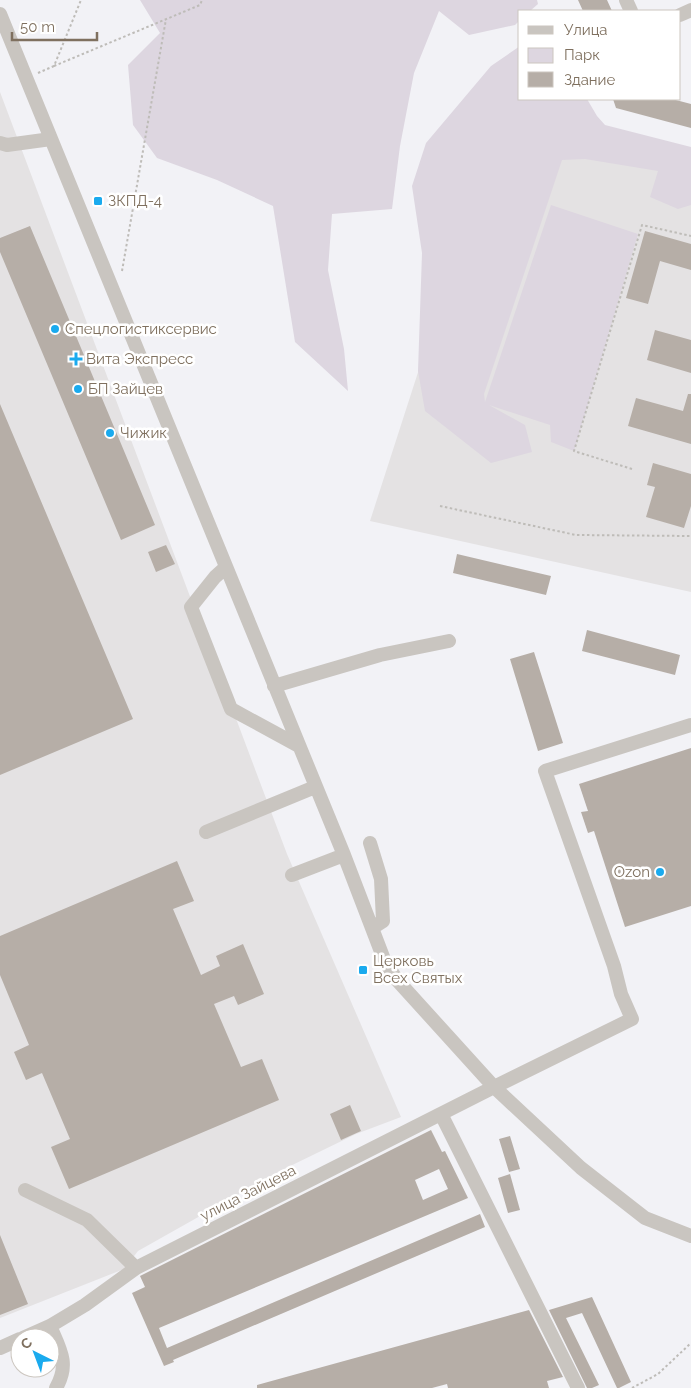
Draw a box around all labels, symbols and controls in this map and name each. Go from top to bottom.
scale bar [12,10,98,42]
legend [518,10,681,100]
text: 50 m [20,18,55,36]
text: Улица [564,21,608,39]
text: Парк [564,46,600,64]
text: Здание [564,71,616,89]
place label: ЗКПД-4 [108,192,162,210]
marker: ЗКПД-4 [92,195,104,207]
place label: Спецлогистиксервис [65,320,217,338]
marker: Спецлогистиксервис [49,323,61,335]
place label: Вита Экспресс [86,350,193,368]
marker: Вита Экспресс [70,353,82,365]
place label: БП Зайцев [88,380,163,398]
marker: БП Зайцев [72,383,84,395]
place label: Чижик [120,424,167,442]
marker: Чижик [104,427,116,439]
place label: Ozon [614,863,650,881]
marker: Ozon [654,866,666,878]
place label: Церковь Всех Святых [373,952,463,987]
marker: Церковь Всех Святых [357,964,369,976]
street label: улица Зайцева [197,1161,299,1225]
north arrow [10,1328,60,1378]
text: С [17,1334,36,1352]

